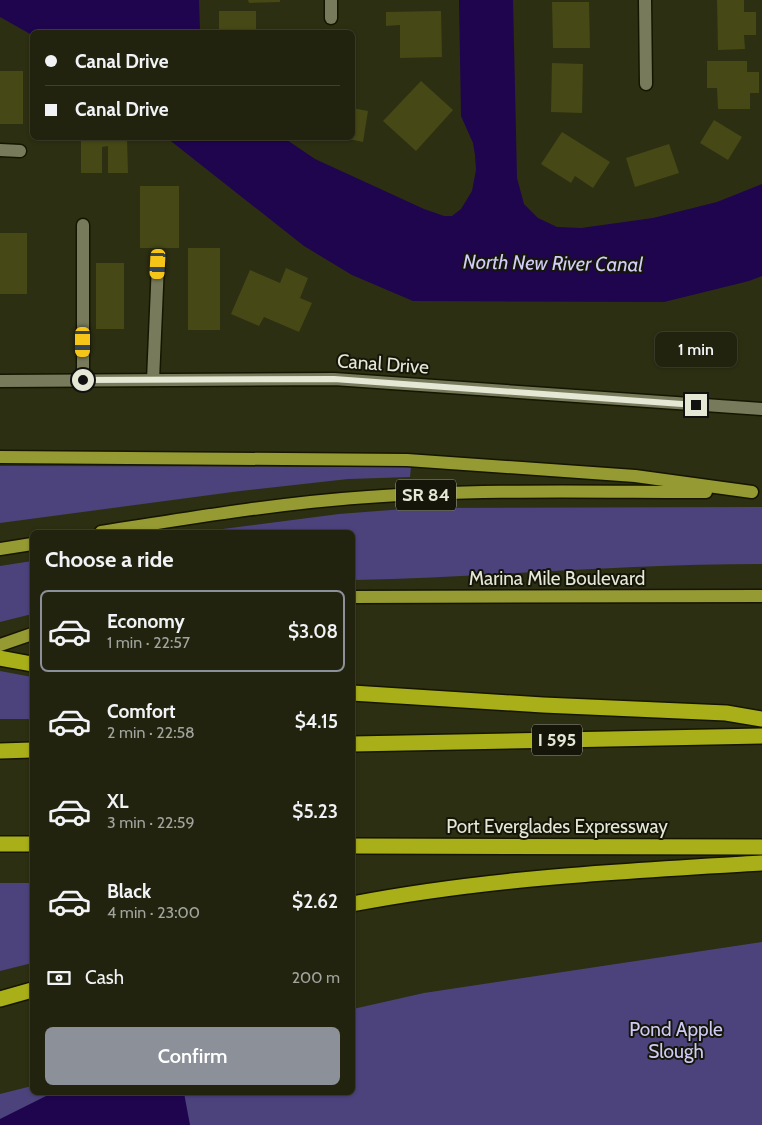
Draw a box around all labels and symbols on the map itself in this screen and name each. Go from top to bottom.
car [149,249,166,279]
water label: North New River Canal [463,249,644,277]
car [75,327,90,357]
callout: 1 min [655,332,737,368]
street label: Canal Drive [336,349,430,379]
route start [72,369,94,391]
route end [685,394,707,416]
road number: SR 84 [396,480,456,510]
street label: Marina Mile Boulevard [469,567,645,590]
road number: I 595 [532,724,582,756]
street label: Port Everglades Expressway [446,815,668,838]
park label: Pond Apple Slough [629,1018,723,1063]

